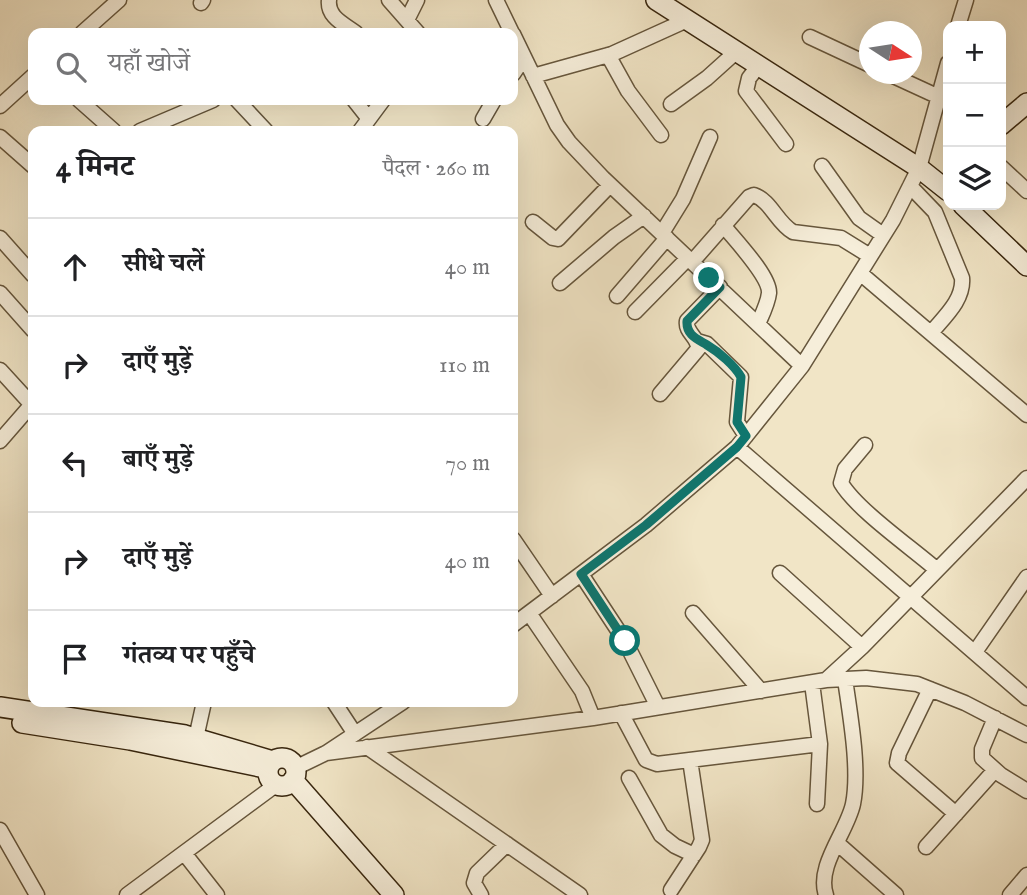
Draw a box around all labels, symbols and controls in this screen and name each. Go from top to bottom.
north arrow [859,21,922,84]
map controls [943,21,1006,210]
button: + [943,21,1006,84]
search box [28,28,518,105]
text: यहाँ खोजें [108,47,190,80]
icon: search [52,48,90,86]
button: − [943,84,1006,147]
button: layers [943,147,1006,210]
text: 4 मिनट [56,149,134,187]
text: पैदल · 260 m [383,154,490,183]
text: सीधे चलें [123,247,204,280]
icon: ahead [56,248,94,286]
text: 40 m [445,253,490,282]
route end [693,262,724,293]
text: दाएँ मुड़ें [123,345,192,378]
icon: right [56,346,94,384]
text: 110 m [439,351,490,380]
text: बाएँ मुड़ें [123,443,193,476]
icon: left [56,444,94,482]
text: 70 m [445,449,490,478]
text: दाएँ मुड़ें [123,541,192,574]
icon: right [56,542,94,580]
text: 40 m [445,547,490,576]
route start [609,625,640,656]
text: गंतव्य पर पहुँचे [123,639,255,672]
icon: arrive [56,640,94,678]

